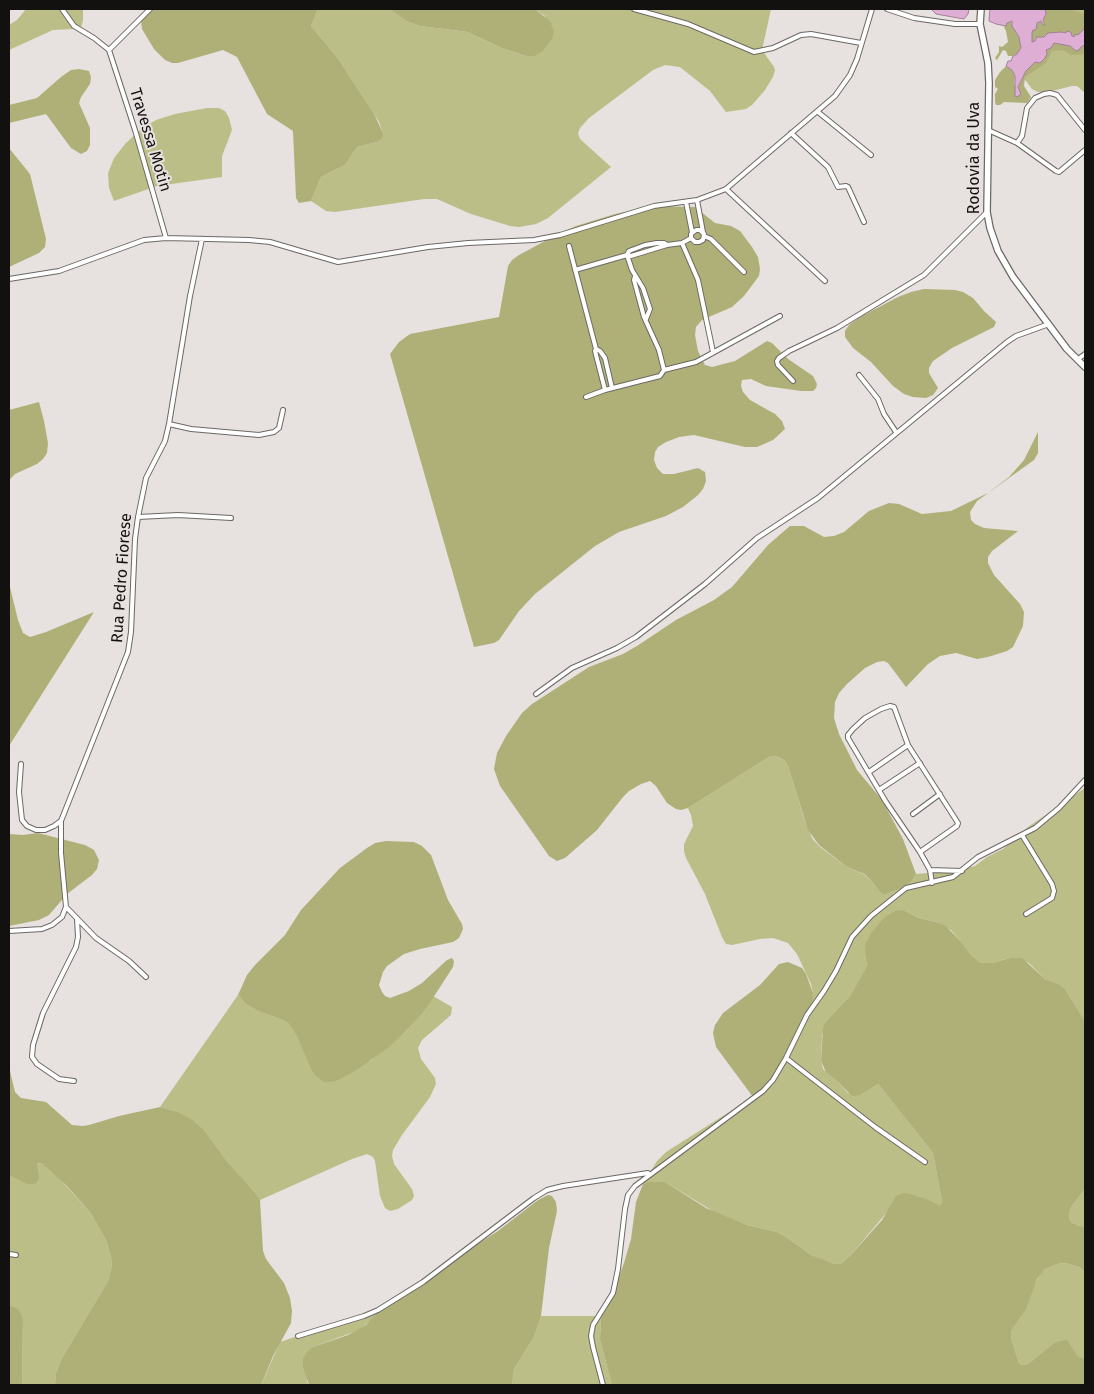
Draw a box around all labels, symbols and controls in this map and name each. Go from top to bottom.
street label: Travessa Motin [125,86,175,194]
street label: Rodovia da Uva [965,102,985,214]
street label: Rua Pedro Fiorese [108,512,136,644]

